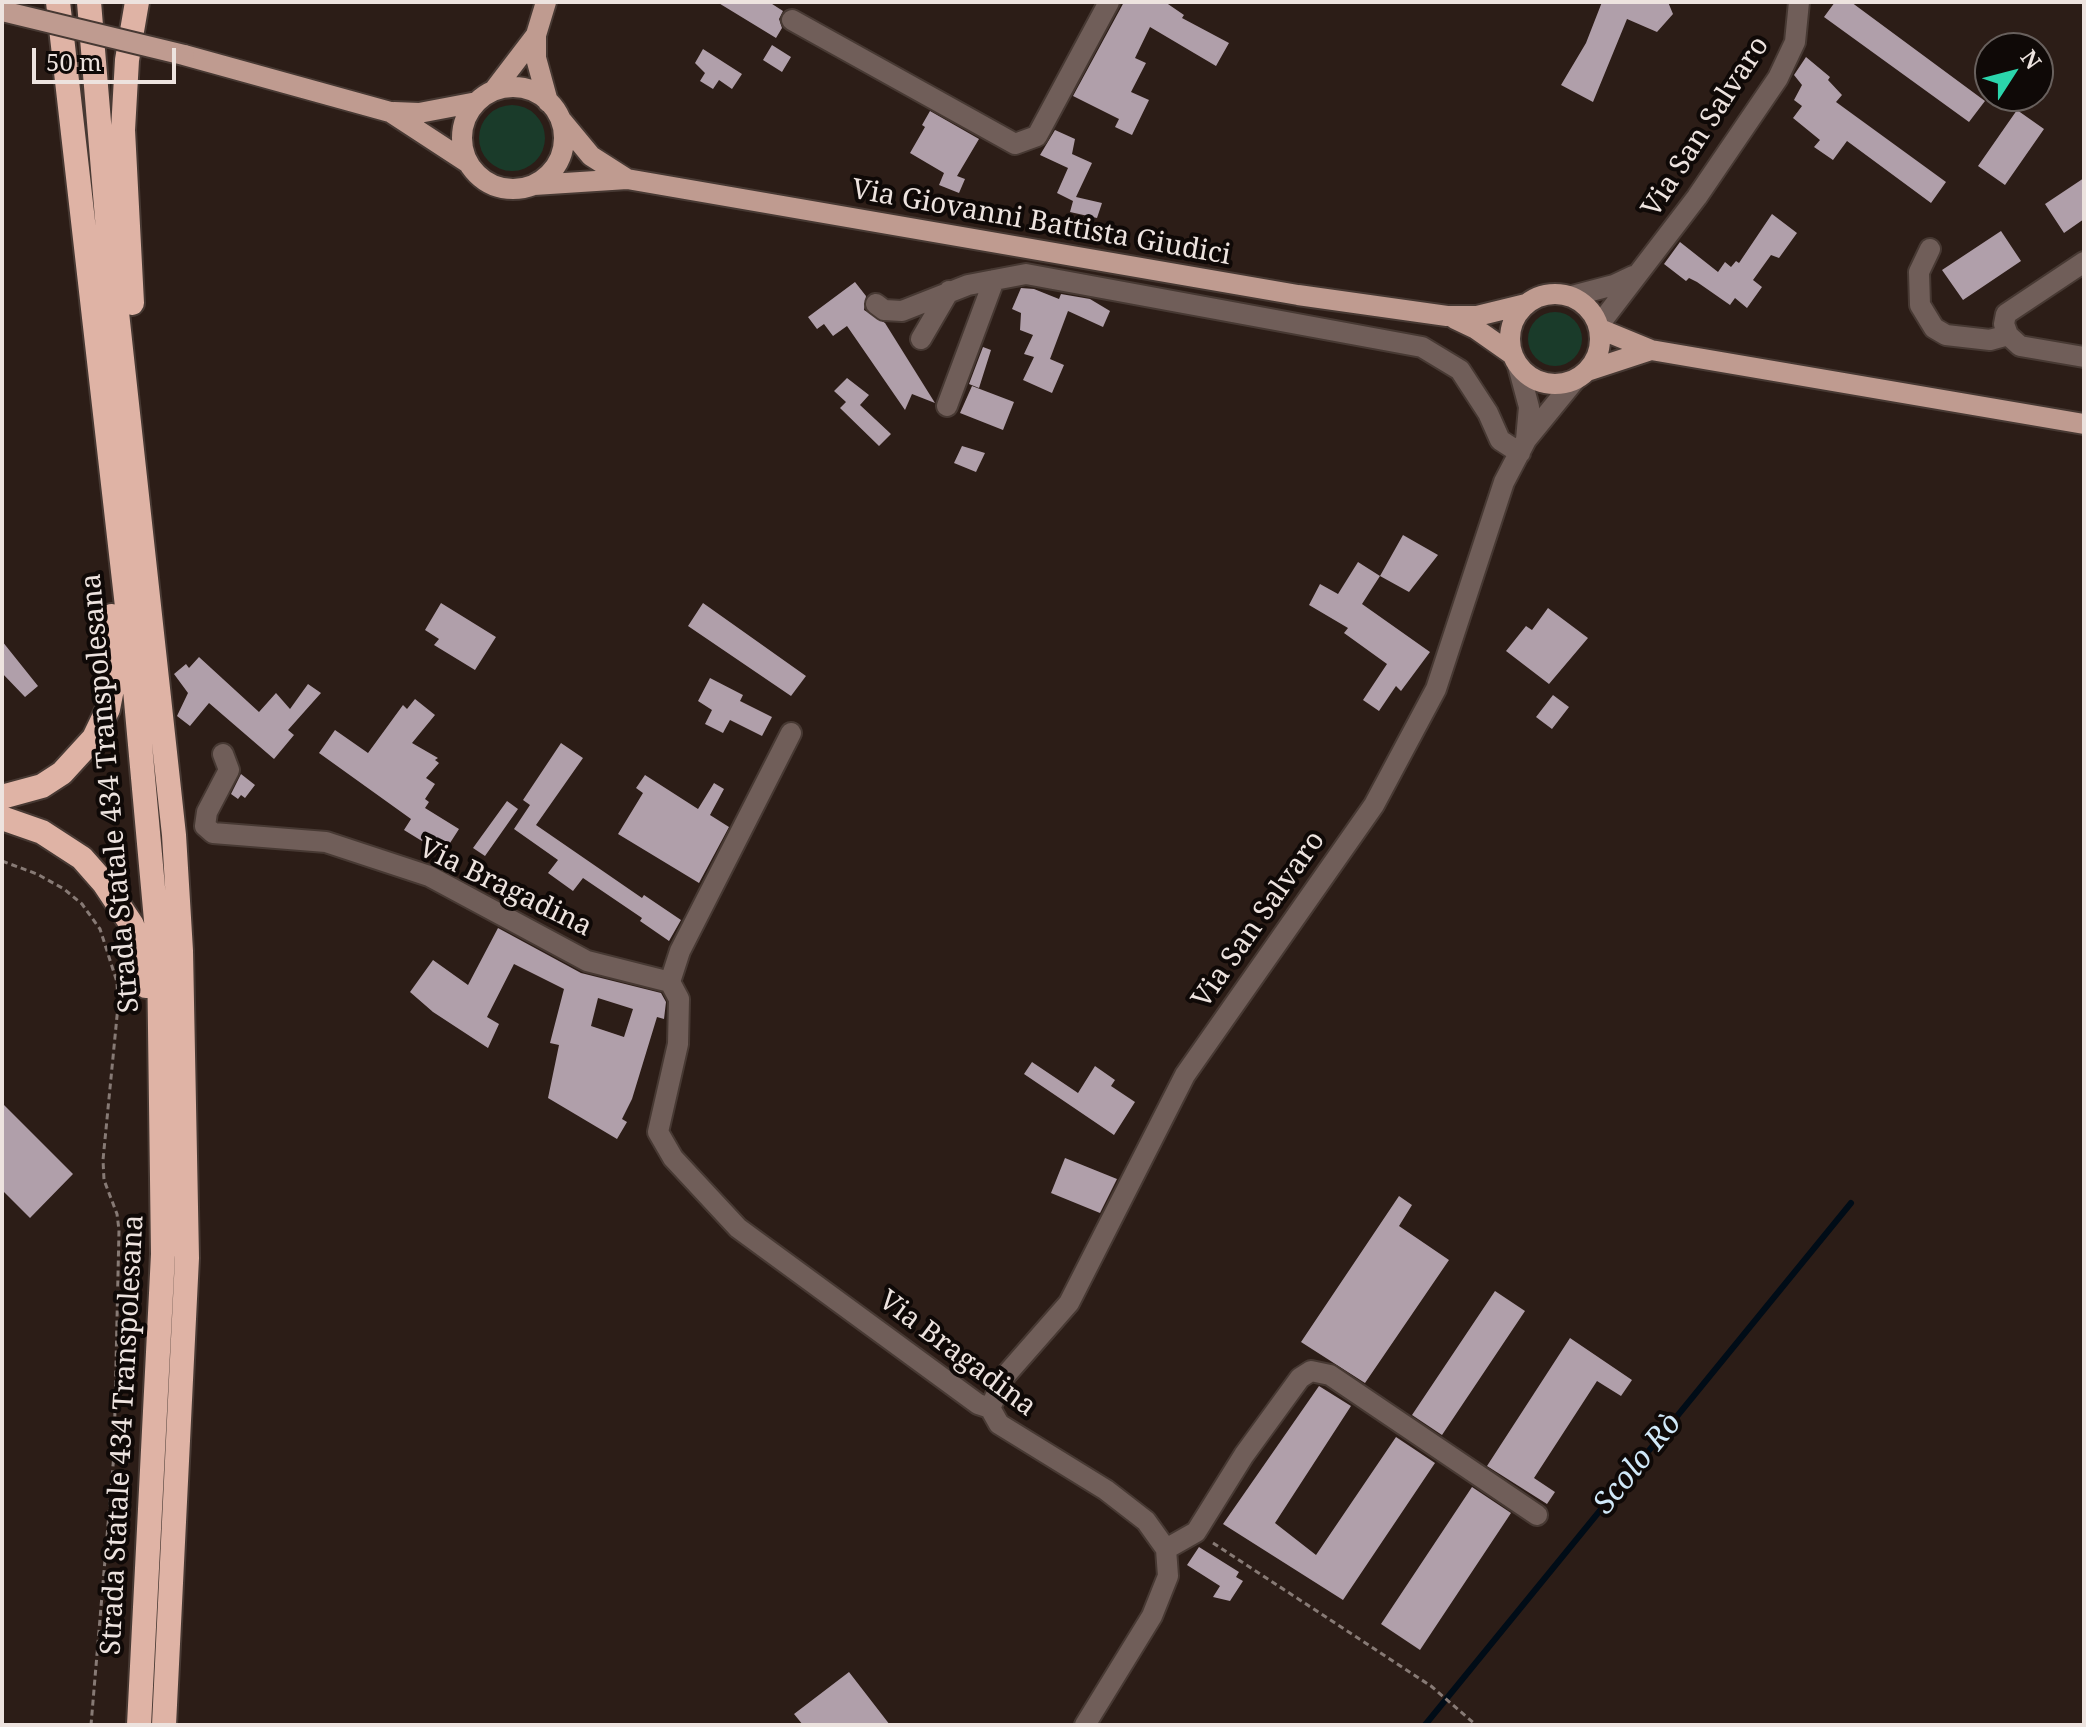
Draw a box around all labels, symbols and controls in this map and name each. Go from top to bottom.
street label: Via San Salvaro [1635,31,1777,223]
scale bar [36,32,180,82]
north arrow [1974,32,2054,112]
text: N [2015,43,2049,75]
text: 50 m [46,45,102,78]
street label: Via Giovanni Battista Giudici [849,173,1233,273]
street label: Strada Statale 434 Transpolesana [75,572,147,1014]
street label: Via San Salvaro [1186,825,1332,1015]
street label: Via Bragadina [413,832,597,944]
street label: Strada Statale 434 Transpolesana [95,1214,151,1656]
street label: Via Bragadina [872,1284,1042,1424]
water label: Scolo Rò [1586,1406,1690,1522]

